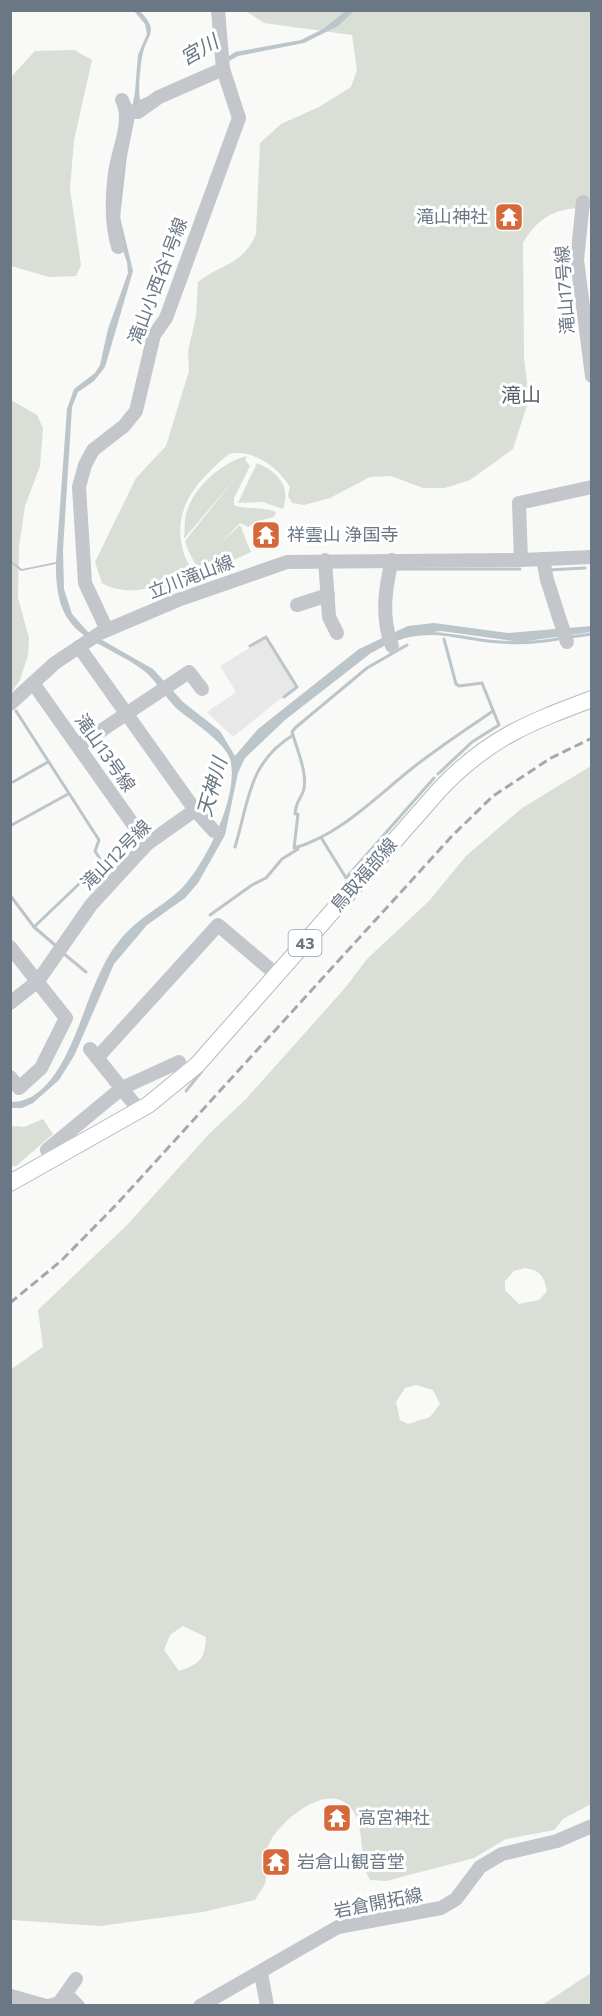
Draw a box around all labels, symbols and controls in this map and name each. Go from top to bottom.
water label: 宮川 [175,28,224,70]
temple icon: 滝山神社 [493,201,525,233]
place label: 滝山神社 [416,205,488,227]
street label: 滝山小西谷1号線 [123,214,191,347]
street label: 滝山17号線 [550,245,578,335]
district label: 滝山 [501,382,541,406]
temple icon: 祥雲山 浄国寺 [250,519,282,551]
place label: 祥雲山 浄国寺 [287,523,398,545]
street label: 立川滝山線 [145,550,237,602]
street label: 滝山13号線 [71,709,141,796]
water label: 天神川 [191,753,231,819]
street label: 滝山12号線 [76,815,155,894]
street label: 鳥取福部線 [325,833,401,916]
road number: 43 [288,930,322,956]
temple icon: 高宮神社 [321,1802,353,1834]
place label: 高宮神社 [358,1806,430,1828]
temple icon: 岩倉山観音堂 [260,1846,292,1878]
place label: 岩倉山観音堂 [297,1850,405,1872]
street label: 岩倉開拓線 [332,1883,424,1921]

